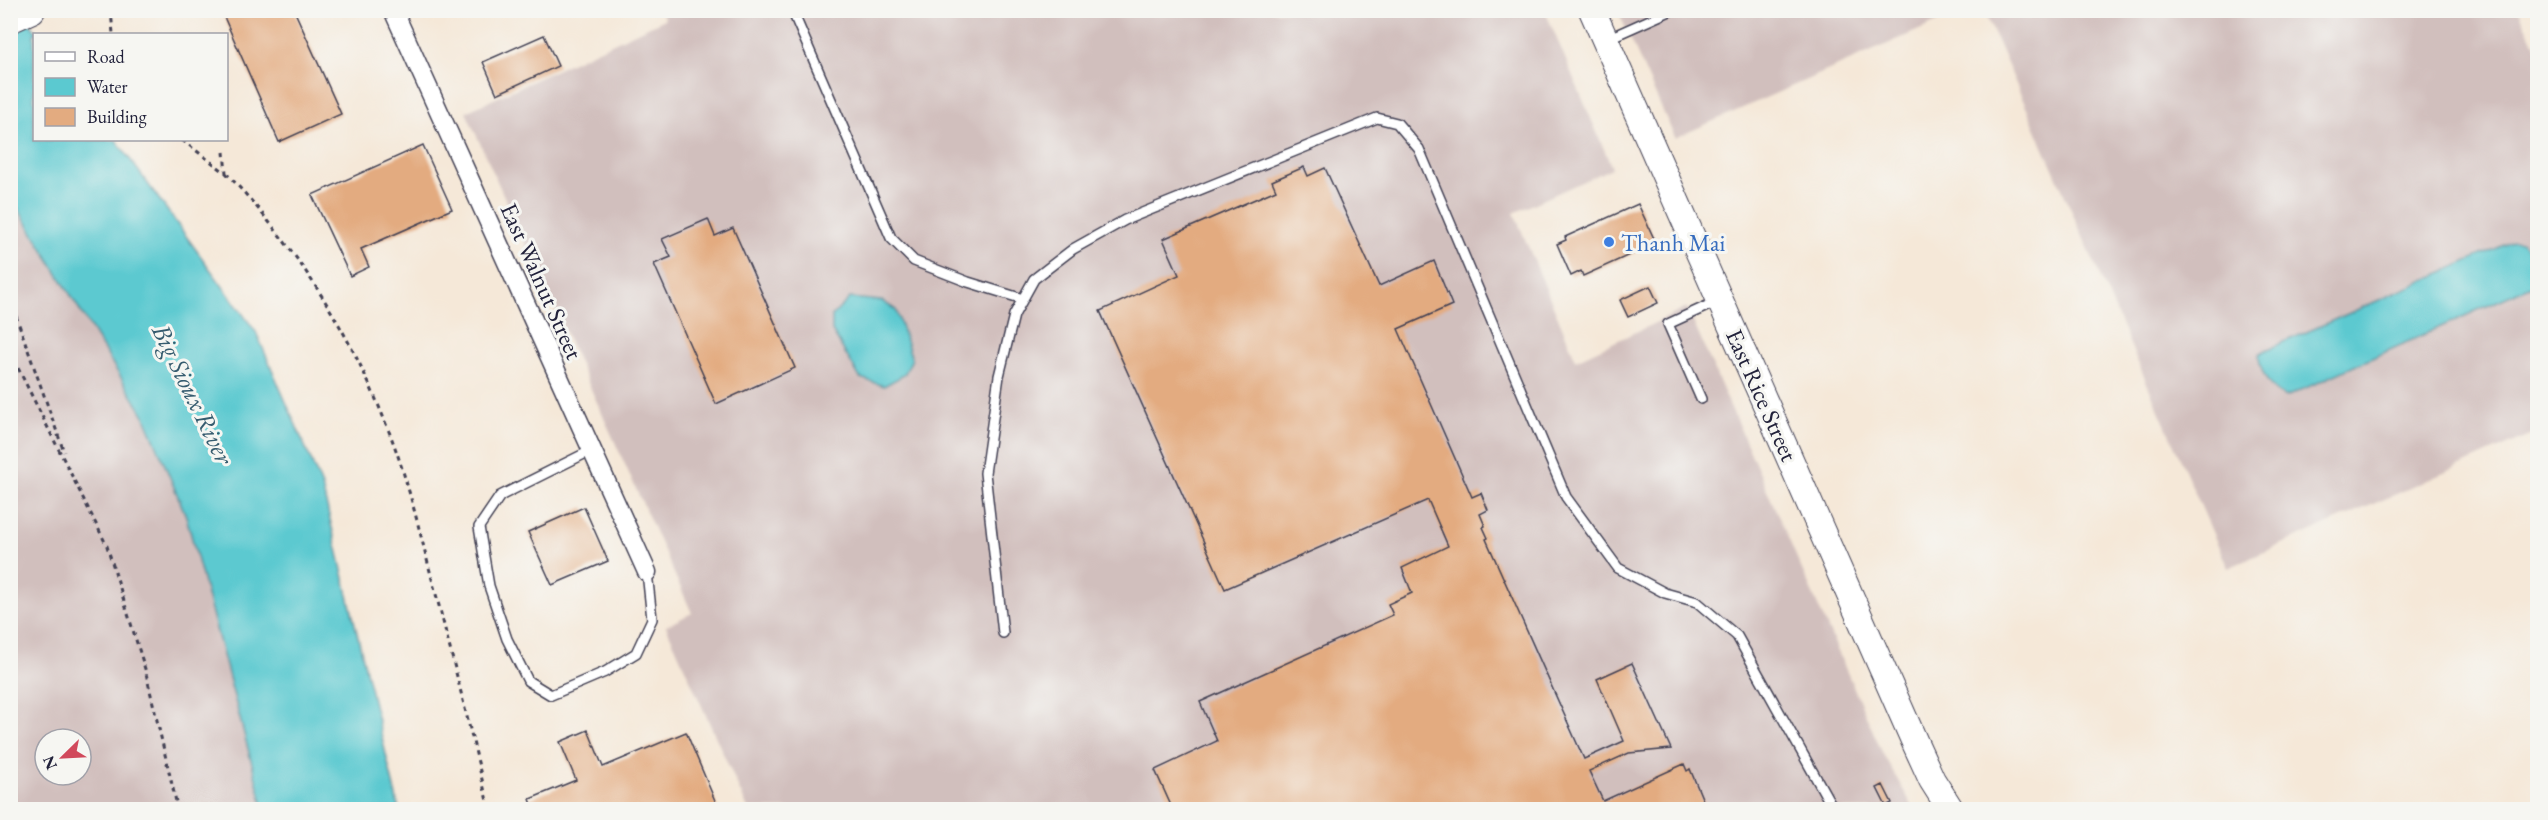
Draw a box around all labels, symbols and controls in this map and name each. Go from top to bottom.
legend [33,33,228,141]
text: Road [87,45,126,68]
text: Water [87,75,128,98]
text: Building [87,105,147,128]
street label: East Walnut Street [494,198,590,364]
place label: Thanh Mai [1621,227,1726,258]
marker: Thanh Mai [1602,235,1616,249]
water label: Big Sioux River [144,317,242,471]
street label: East Rice Street [1719,324,1805,466]
north arrow [33,727,93,787]
text: N [38,753,62,773]

